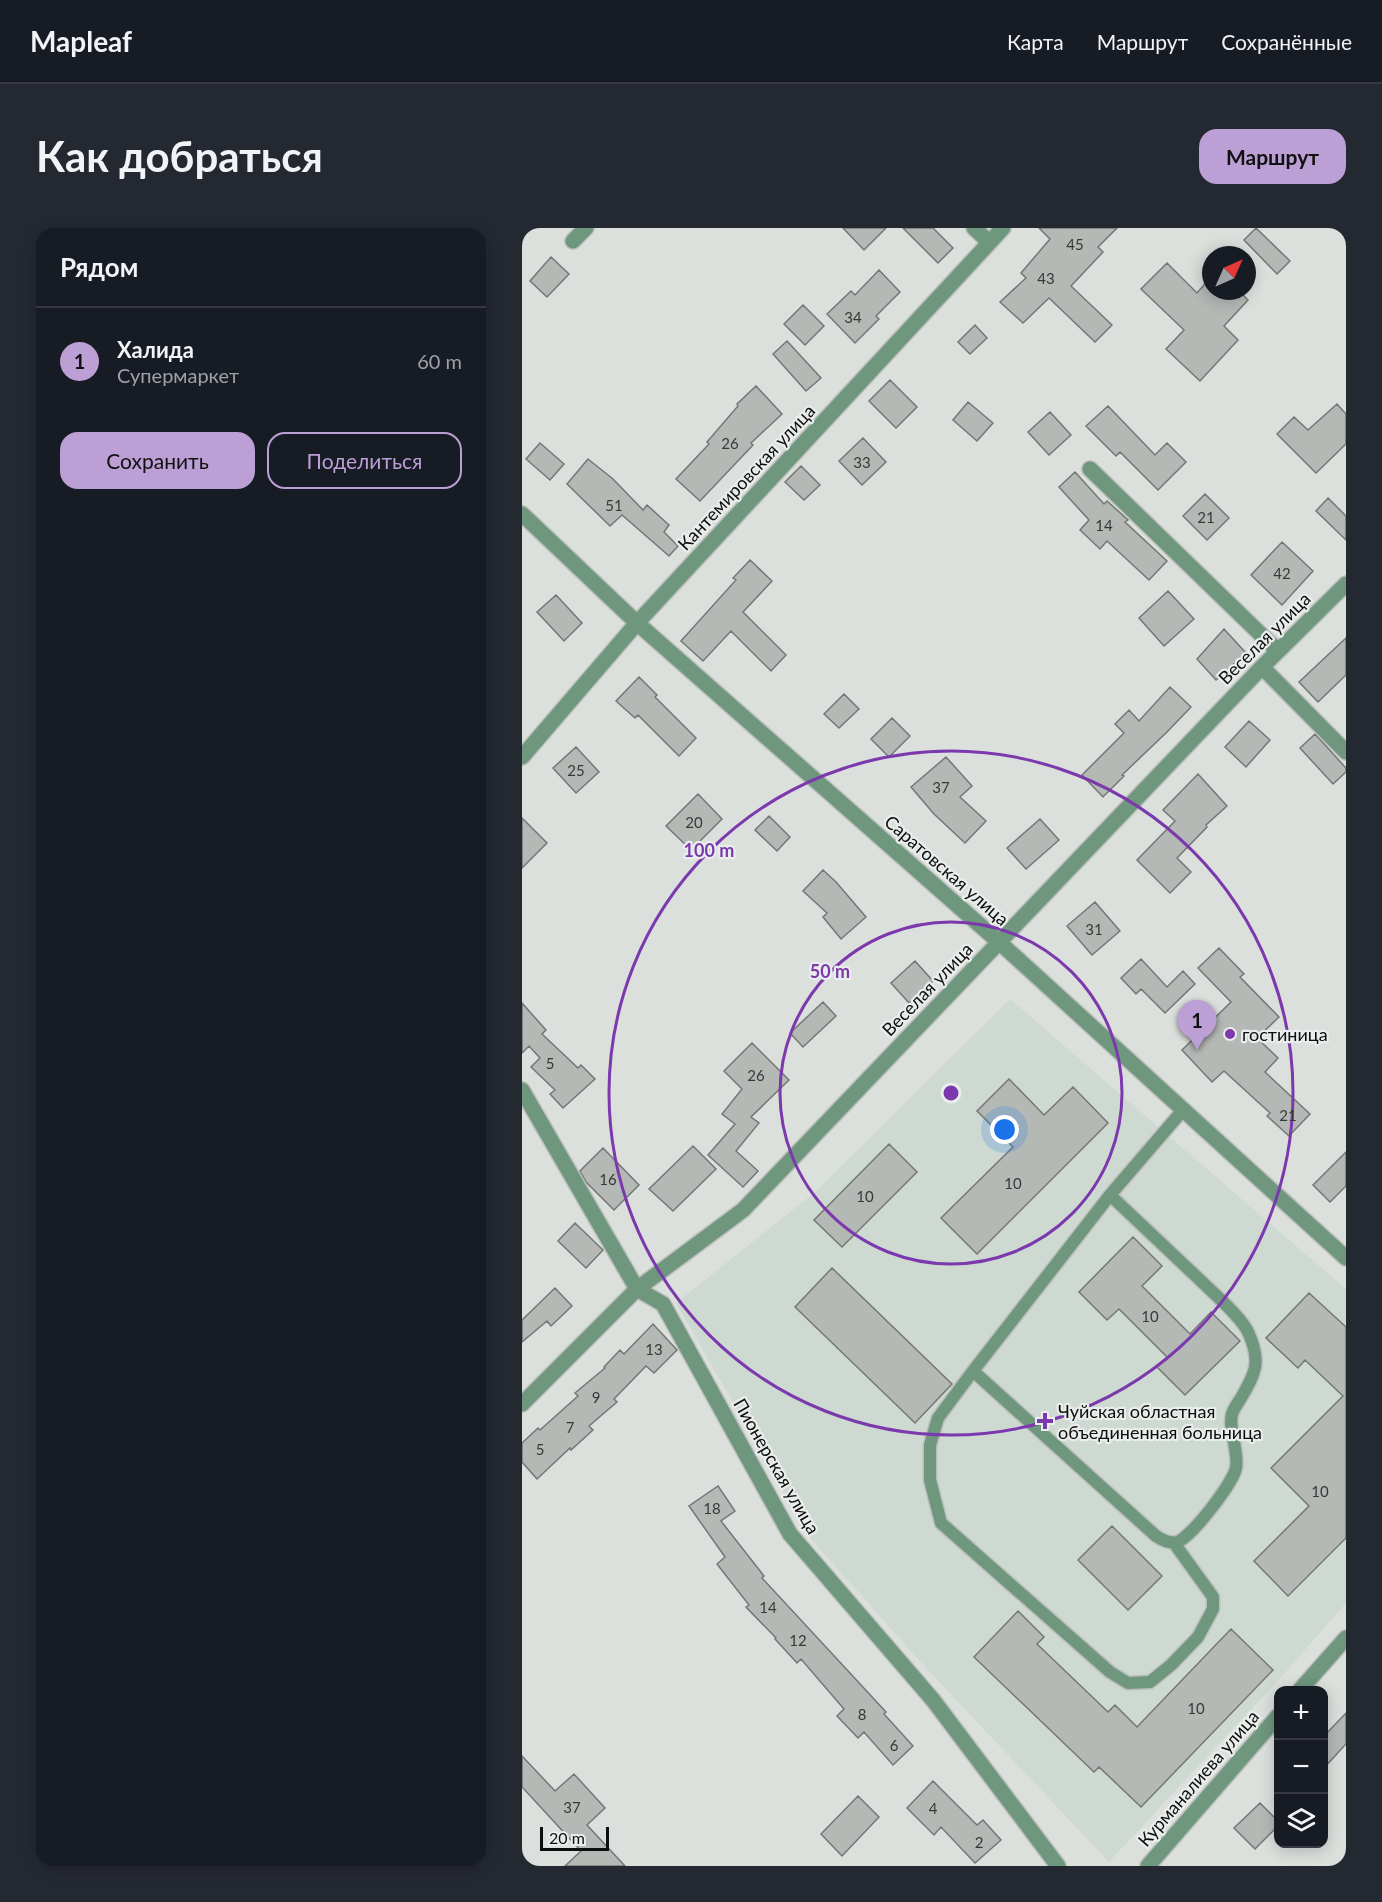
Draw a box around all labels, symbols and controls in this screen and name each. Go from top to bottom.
text: Mapleaf [30,24,132,58]
text: Карта [1007,29,1064,54]
text: Маршрут [1097,29,1188,54]
text: Сохранённые [1221,29,1352,54]
button: Маршрут [1199,129,1346,184]
text: Как добраться [36,131,323,181]
house number: 45 [1066,235,1084,253]
north arrow [1202,246,1256,300]
text: Рядом [60,251,138,283]
house number: 43 [1037,269,1055,287]
house number: 34 [844,308,862,326]
text: Халида [117,336,194,363]
text: 1 [74,349,85,373]
text: 60 m [417,349,462,373]
text: Супермаркет [117,363,239,387]
street label: Кантемировская улица [673,400,819,554]
button: Сохранить [60,432,255,489]
button: Поделиться [267,432,462,489]
house number: 26 [721,434,739,452]
house number: 33 [853,453,871,471]
house number: 51 [605,496,623,514]
house number: 21 [1197,508,1215,526]
house number: 14 [1095,516,1113,534]
house number: 42 [1273,564,1291,582]
street label: Веселая улица [1213,587,1315,689]
house number: 25 [567,761,585,779]
house number: 37 [932,778,950,796]
street label: Саратовская улица [880,810,1014,930]
house number: 20 [685,813,703,831]
text: 100 m [684,839,734,861]
house number: 31 [1085,920,1103,938]
street label: Веселая улица [877,938,977,1040]
text: 50 m [810,960,850,982]
pin: 1 [1178,1000,1216,1050]
place label: гостиница [1242,1023,1328,1045]
marker: гостиница [1223,1027,1237,1041]
house number: 5 [546,1054,554,1072]
house number: 26 [747,1066,765,1084]
centre of rings [941,1083,961,1103]
house number: 21 [1279,1106,1297,1124]
your location [990,1115,1019,1144]
house number: 16 [599,1170,617,1188]
house number: 10 [1004,1174,1022,1192]
house number: 10 [856,1187,874,1205]
house number: 10 [1141,1307,1159,1325]
house number: 13 [645,1340,663,1358]
house number: 9 [592,1388,600,1406]
street label: Пионерская улица [729,1394,825,1538]
place label: Чуйская областная объединенная больница [1058,1400,1262,1443]
marker: Чуйская областная объединенная больница [1036,1412,1054,1430]
house number: 7 [566,1418,575,1436]
house number: 5 [536,1440,544,1458]
house number: 10 [1311,1482,1329,1500]
house number: 18 [703,1499,721,1517]
house number: 14 [759,1598,777,1616]
house number: 12 [789,1631,807,1649]
map controls [1274,1686,1328,1848]
button: + [1274,1686,1328,1740]
house number: 10 [1187,1699,1205,1717]
house number: 8 [858,1705,866,1723]
street label: Курманалиева улица [1133,1705,1263,1851]
house number: 6 [890,1736,899,1754]
button: − [1274,1740,1328,1794]
button: layers [1274,1794,1328,1848]
house number: 37 [563,1798,581,1816]
house number: 4 [929,1799,938,1817]
scale bar [540,1824,609,1852]
text: 20 m [549,1828,585,1847]
house number: 2 [975,1833,983,1851]

